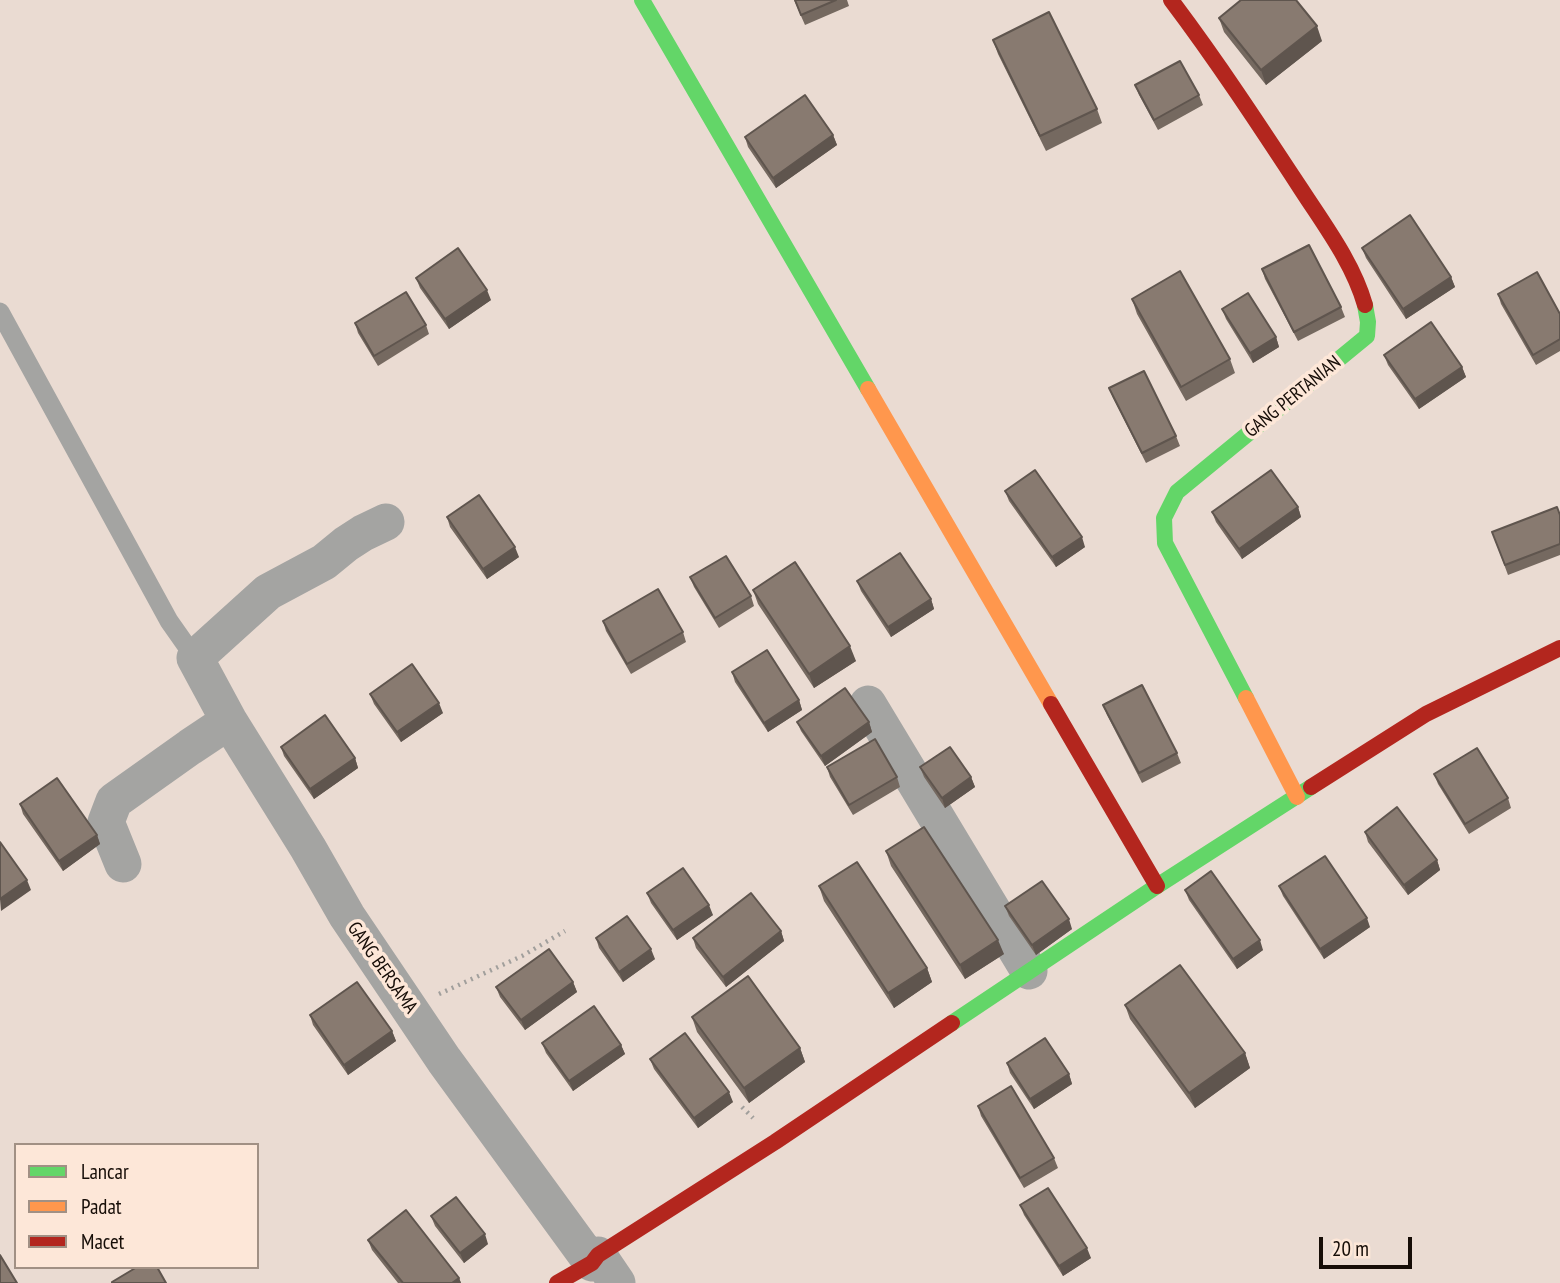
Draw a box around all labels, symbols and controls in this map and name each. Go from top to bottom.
street label: GANG PERTANIAN [1240,351,1346,443]
street label: GANG BERSAMA [342,918,422,1018]
legend [14,1143,259,1269]
text: Lancar [81,1158,129,1185]
text: Padat [81,1193,122,1220]
scale bar [1322,1224,1415,1268]
text: Macet [81,1228,124,1255]
text: 20 m [1332,1235,1369,1262]

